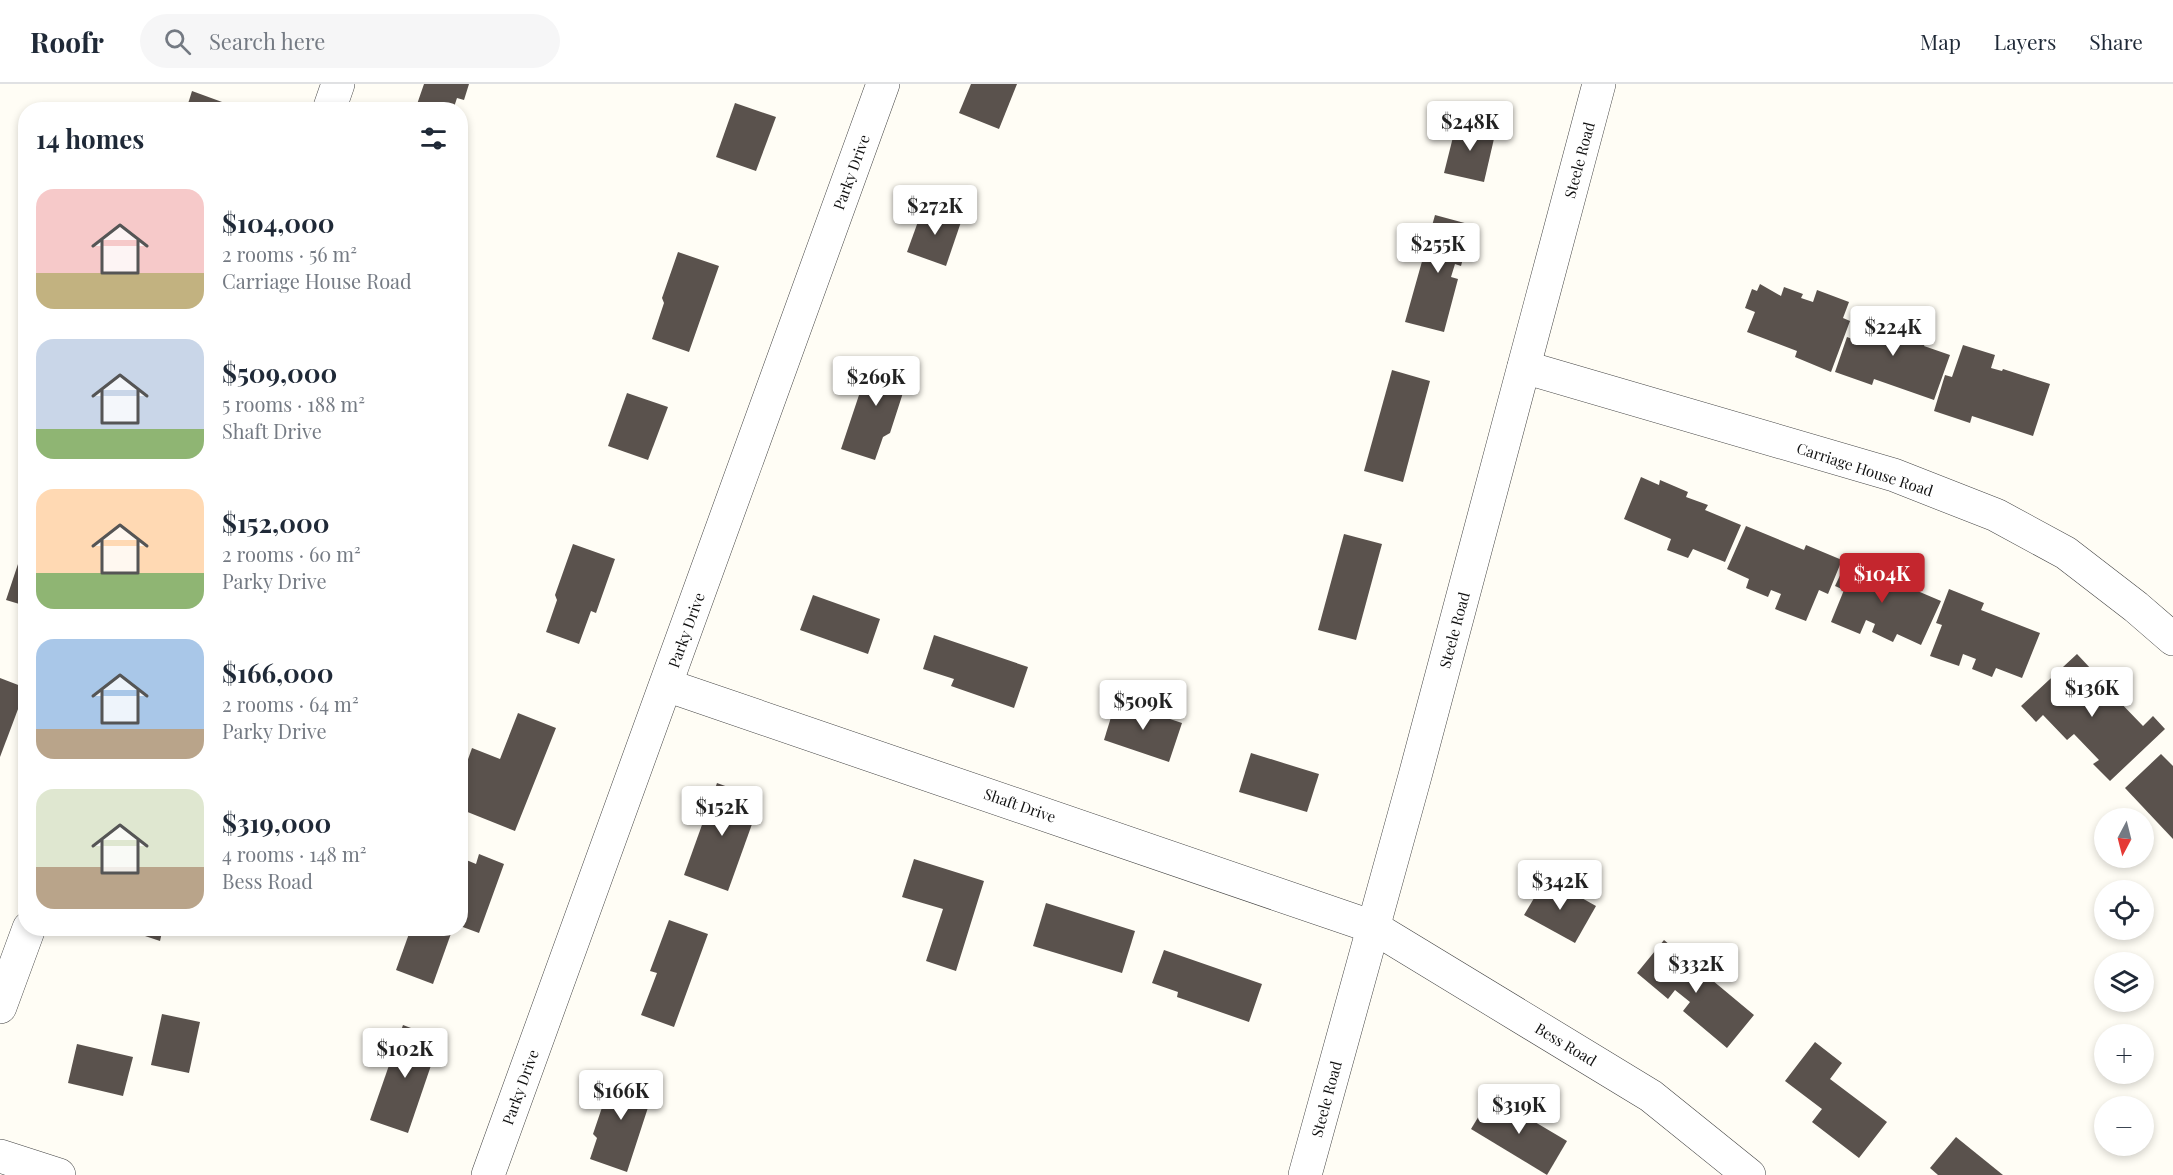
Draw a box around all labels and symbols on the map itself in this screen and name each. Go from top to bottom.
pin: $248K [1428,101,1512,152]
street label: Steele Road [1559,119,1599,200]
street label: Parky Drive [828,132,874,212]
pin: $272K [893,185,977,236]
pin: $255K [1396,223,1480,274]
pin: $224K [1851,306,1935,357]
pin: $269K [834,356,918,407]
street label: Carriage House Road [1794,438,1936,501]
pin: $104K [1840,553,1924,604]
street label: Steele Road [1434,589,1474,670]
street label: Parky Drive [663,590,709,670]
pin: $136K [2050,667,2134,718]
pin: $509K [1101,680,1185,731]
street label: Shaft Drive [981,783,1059,827]
pin: $152K [680,786,764,837]
north arrow [2094,808,2154,868]
pin: $342K [1518,860,1602,911]
pin: $332K [1654,943,1738,994]
street label: Bess Road [1532,1018,1601,1070]
pin: $102K [363,1028,447,1079]
street label: Parky Drive [497,1047,543,1127]
street label: Steele Road [1306,1058,1346,1139]
pin: $166K [579,1070,663,1121]
pin: $319K [1477,1084,1561,1135]

